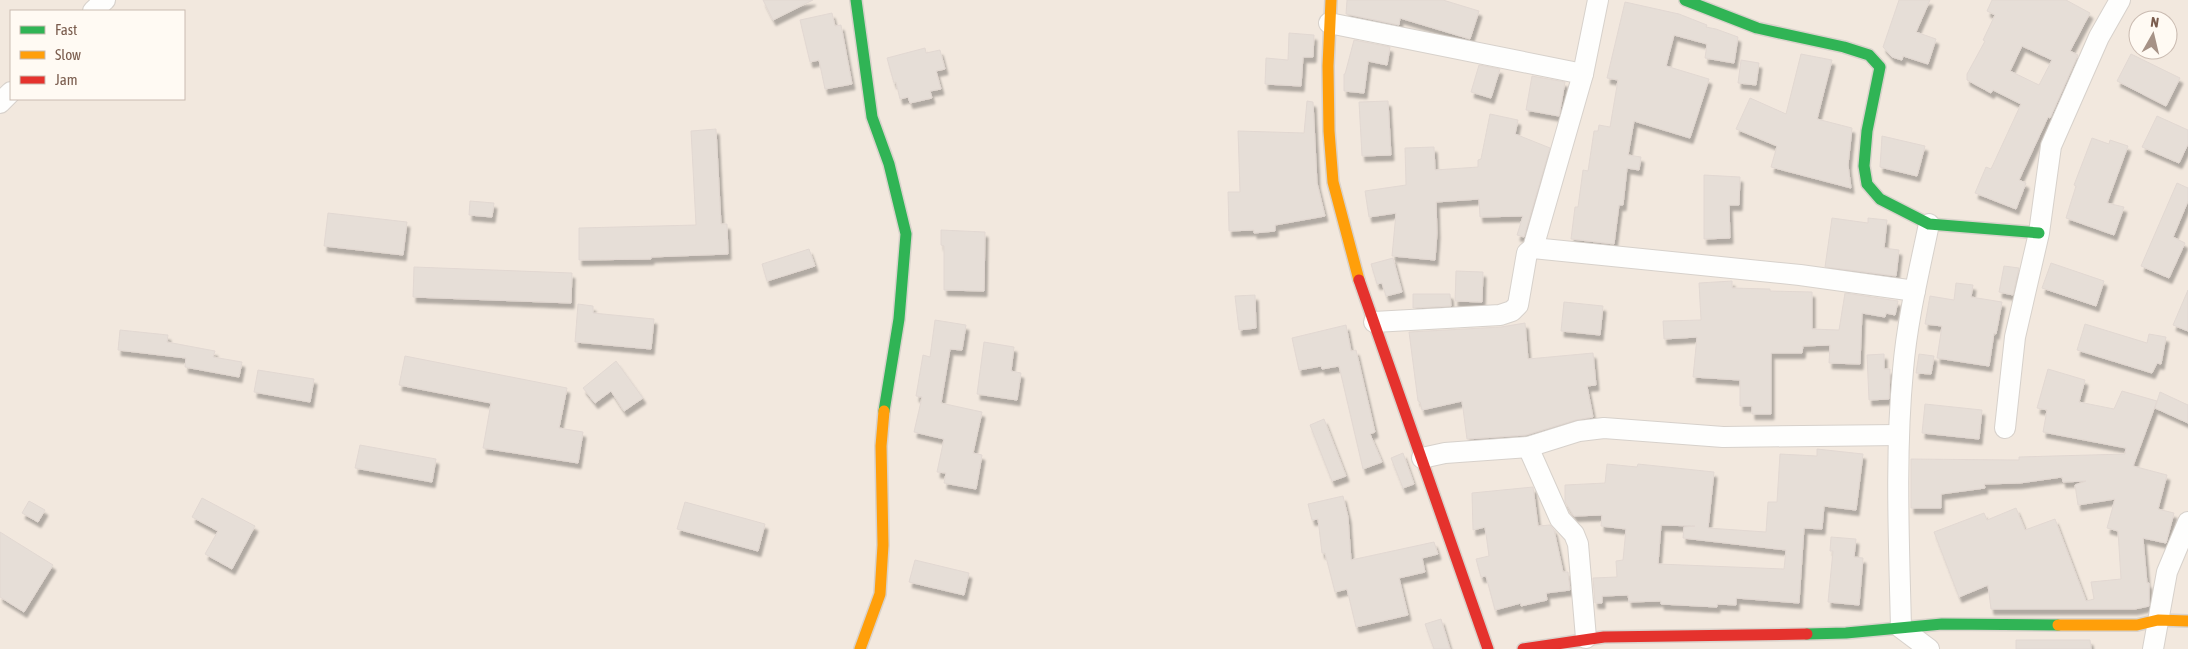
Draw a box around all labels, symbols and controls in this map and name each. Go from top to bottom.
legend [10,10,185,100]
north arrow [2128,10,2178,60]
text: N [2150,14,2160,31]
text: Fast [55,21,77,38]
text: Slow [55,46,81,63]
text: Jam [55,71,78,88]

